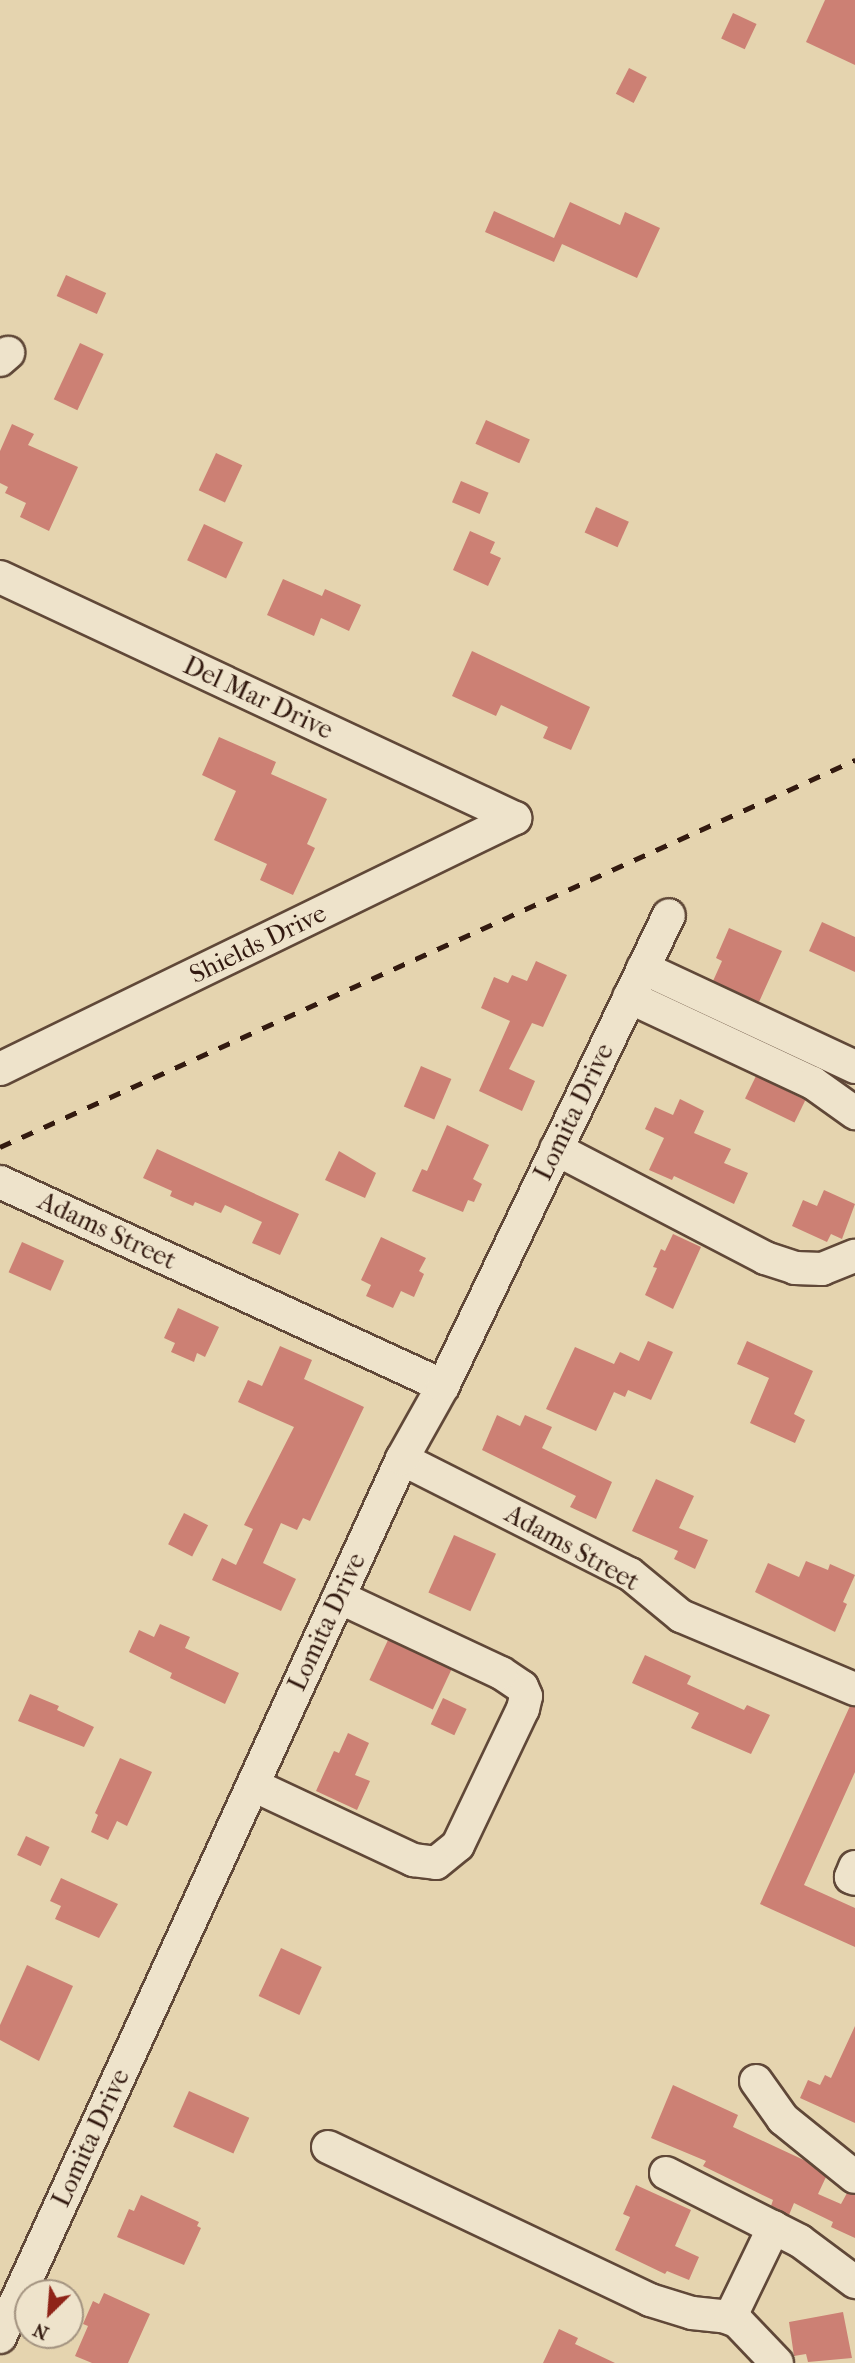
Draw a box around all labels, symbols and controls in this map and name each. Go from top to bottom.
street label: Del Mar Drive [178,650,338,746]
street label: Shields Drive [185,898,331,990]
street label: Lomita Drive [527,1038,621,1186]
street label: Adams Street [33,1185,181,1277]
street label: Adams Street [500,1498,644,1598]
street label: Lomita Drive [282,1548,372,1696]
street label: Lomita Drive [46,2064,136,2212]
north arrow [14,2279,84,2349]
text: N [30,2318,52,2344]

